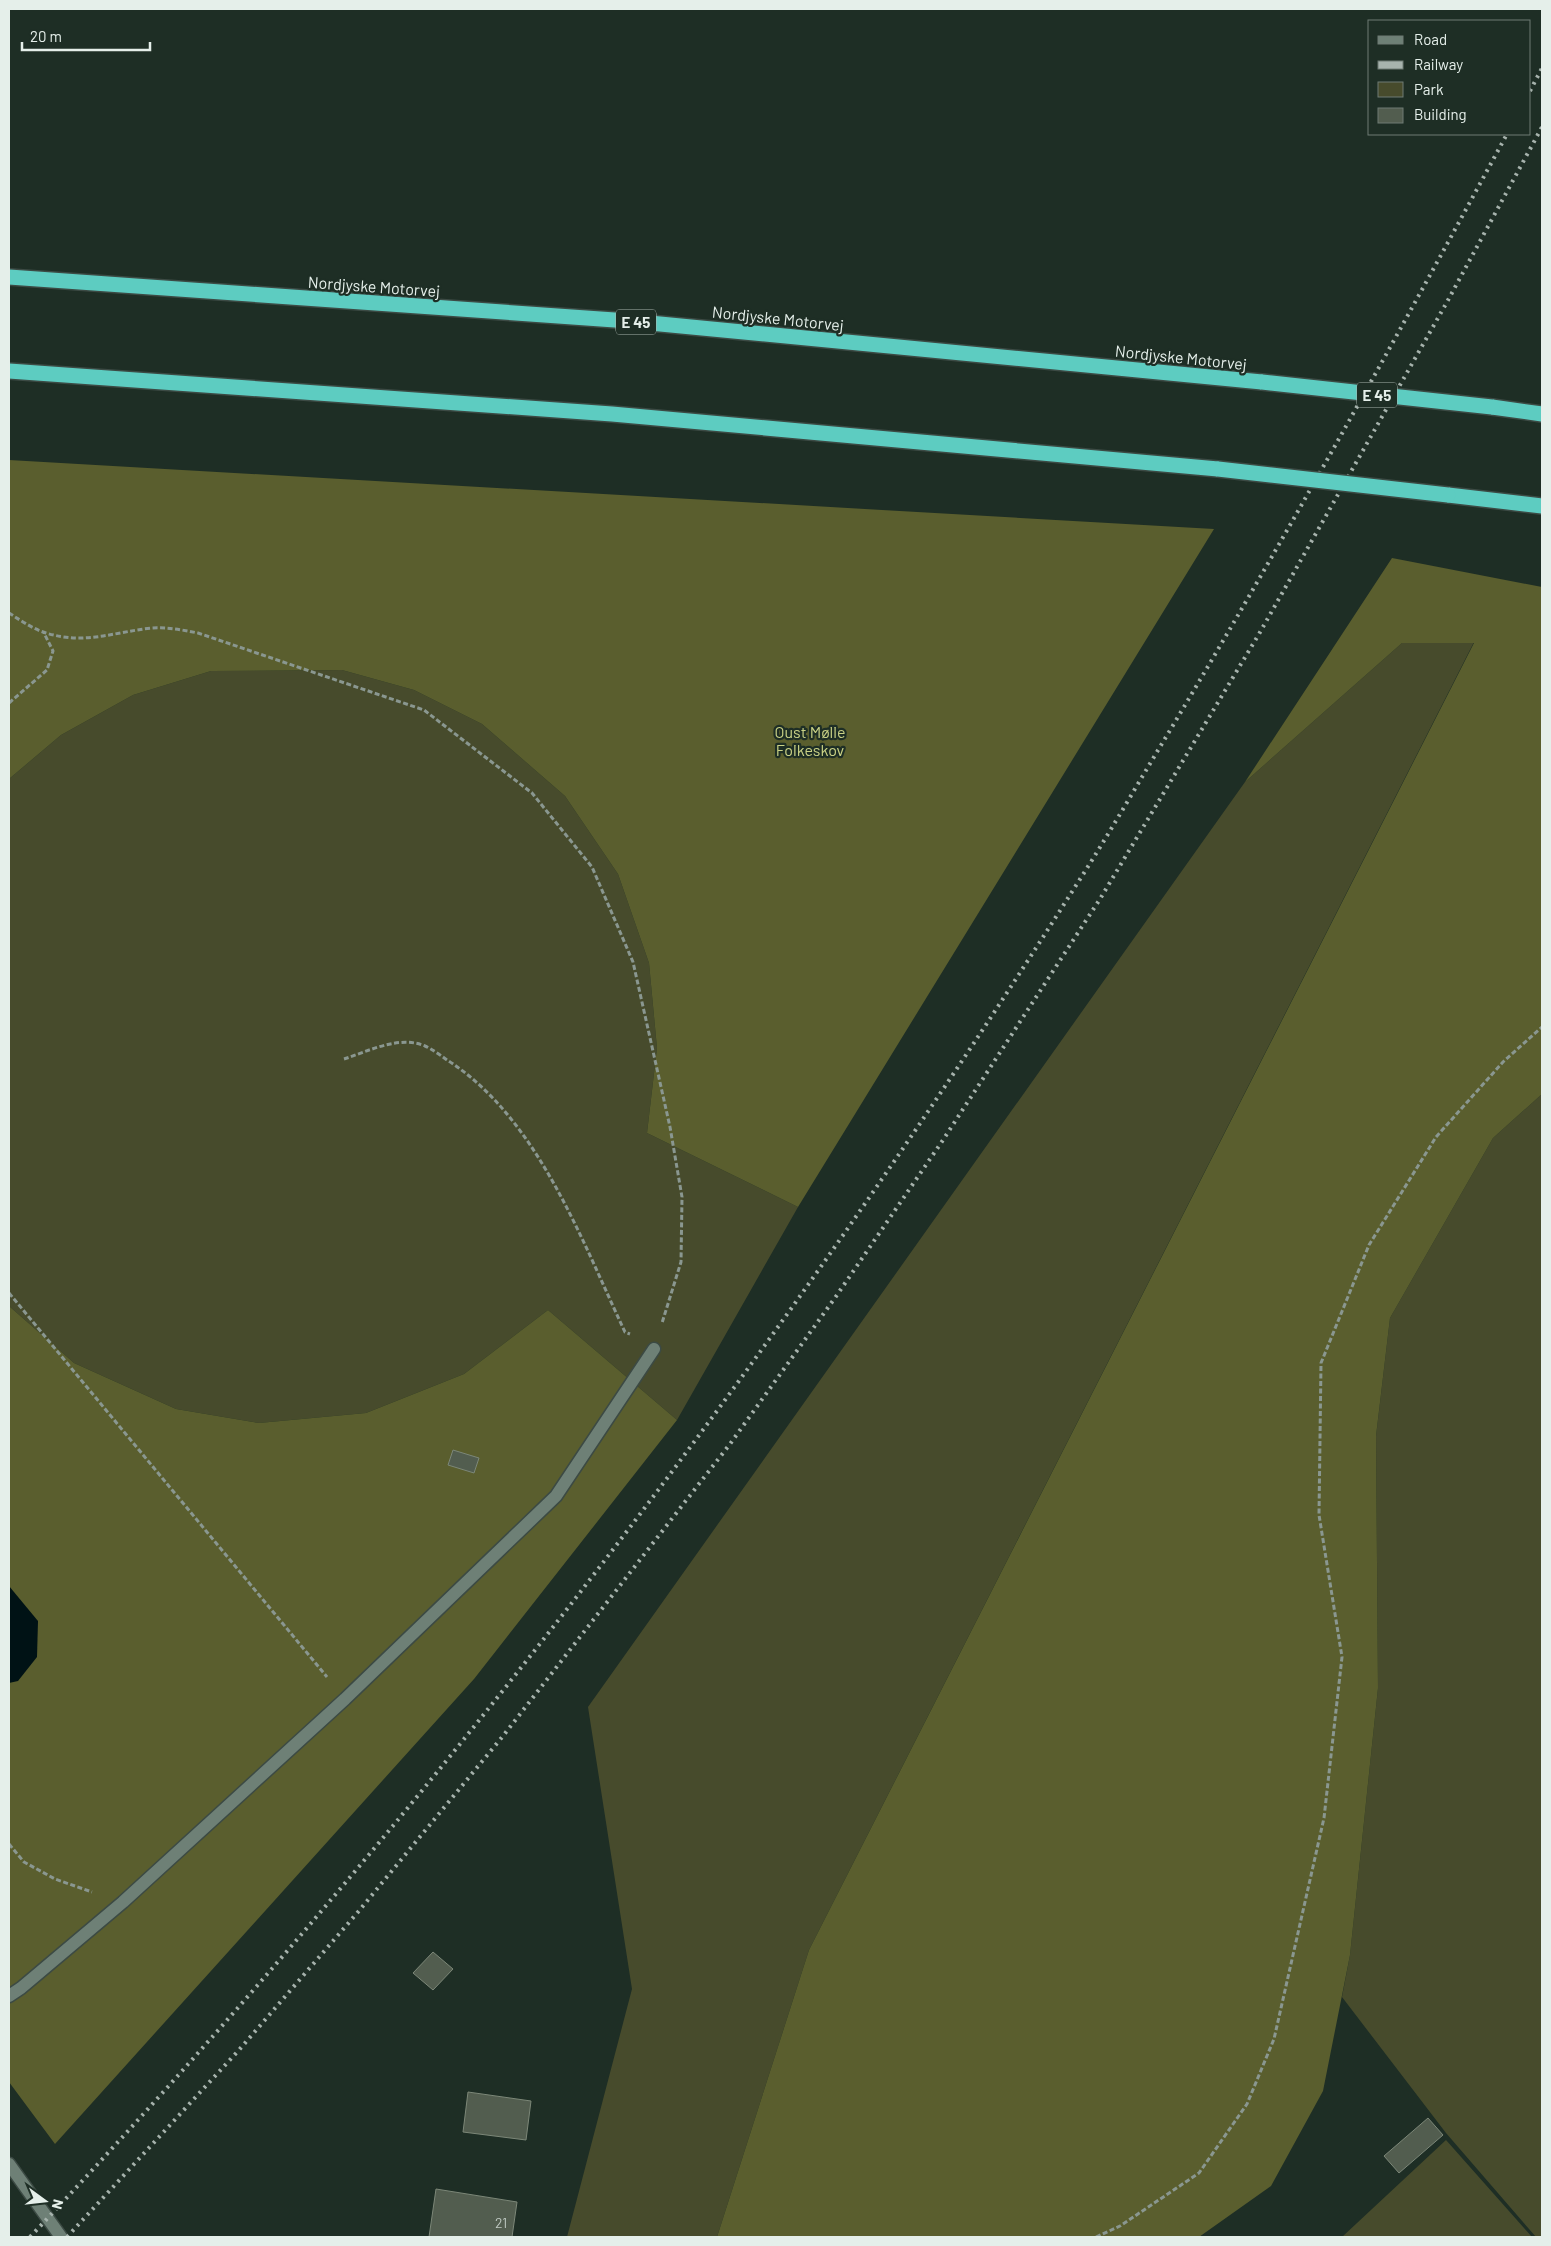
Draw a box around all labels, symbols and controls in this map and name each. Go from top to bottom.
scale bar [22,20,150,52]
legend [1368,20,1531,135]
text: 20 m [30,27,62,45]
text: Road [1414,30,1447,48]
text: Railway [1414,55,1463,73]
text: Park [1414,80,1444,98]
text: Building [1414,105,1467,123]
street label: Nordjyske Motorvej [307,272,441,300]
street label: Nordjyske Motorvej [711,302,845,334]
road number: E 45 [616,310,656,334]
street label: Nordjyske Motorvej [1114,341,1248,373]
road number: E 45 [1357,382,1397,408]
park label: Oust Mølle Folkeskov [774,722,846,759]
north arrow [20,2176,70,2226]
text: N [49,2198,67,2211]
house number: 21 [495,2214,507,2231]

